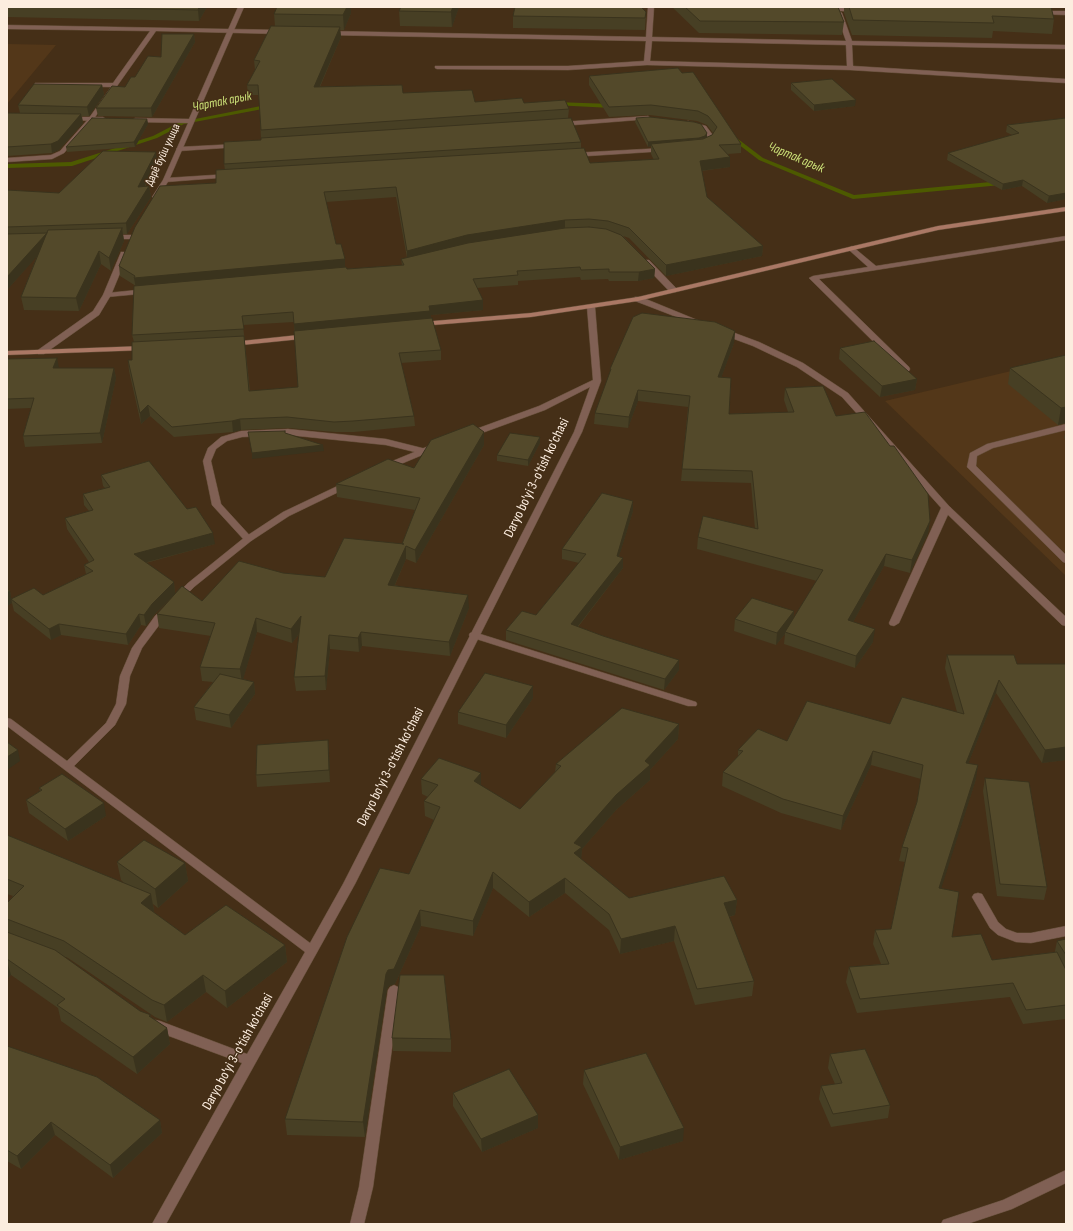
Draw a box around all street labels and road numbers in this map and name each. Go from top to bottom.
street label: Дарё буйи улица [142,122,184,188]
street label: Daryo bo'yi 3-o'tish ko'chasi [501,416,573,540]
street label: Daryo bo'yi 3-o'tish ko'chasi [354,705,428,829]
street label: Daryo bo'yi 3-o'tish ko'chasi [199,991,277,1113]

